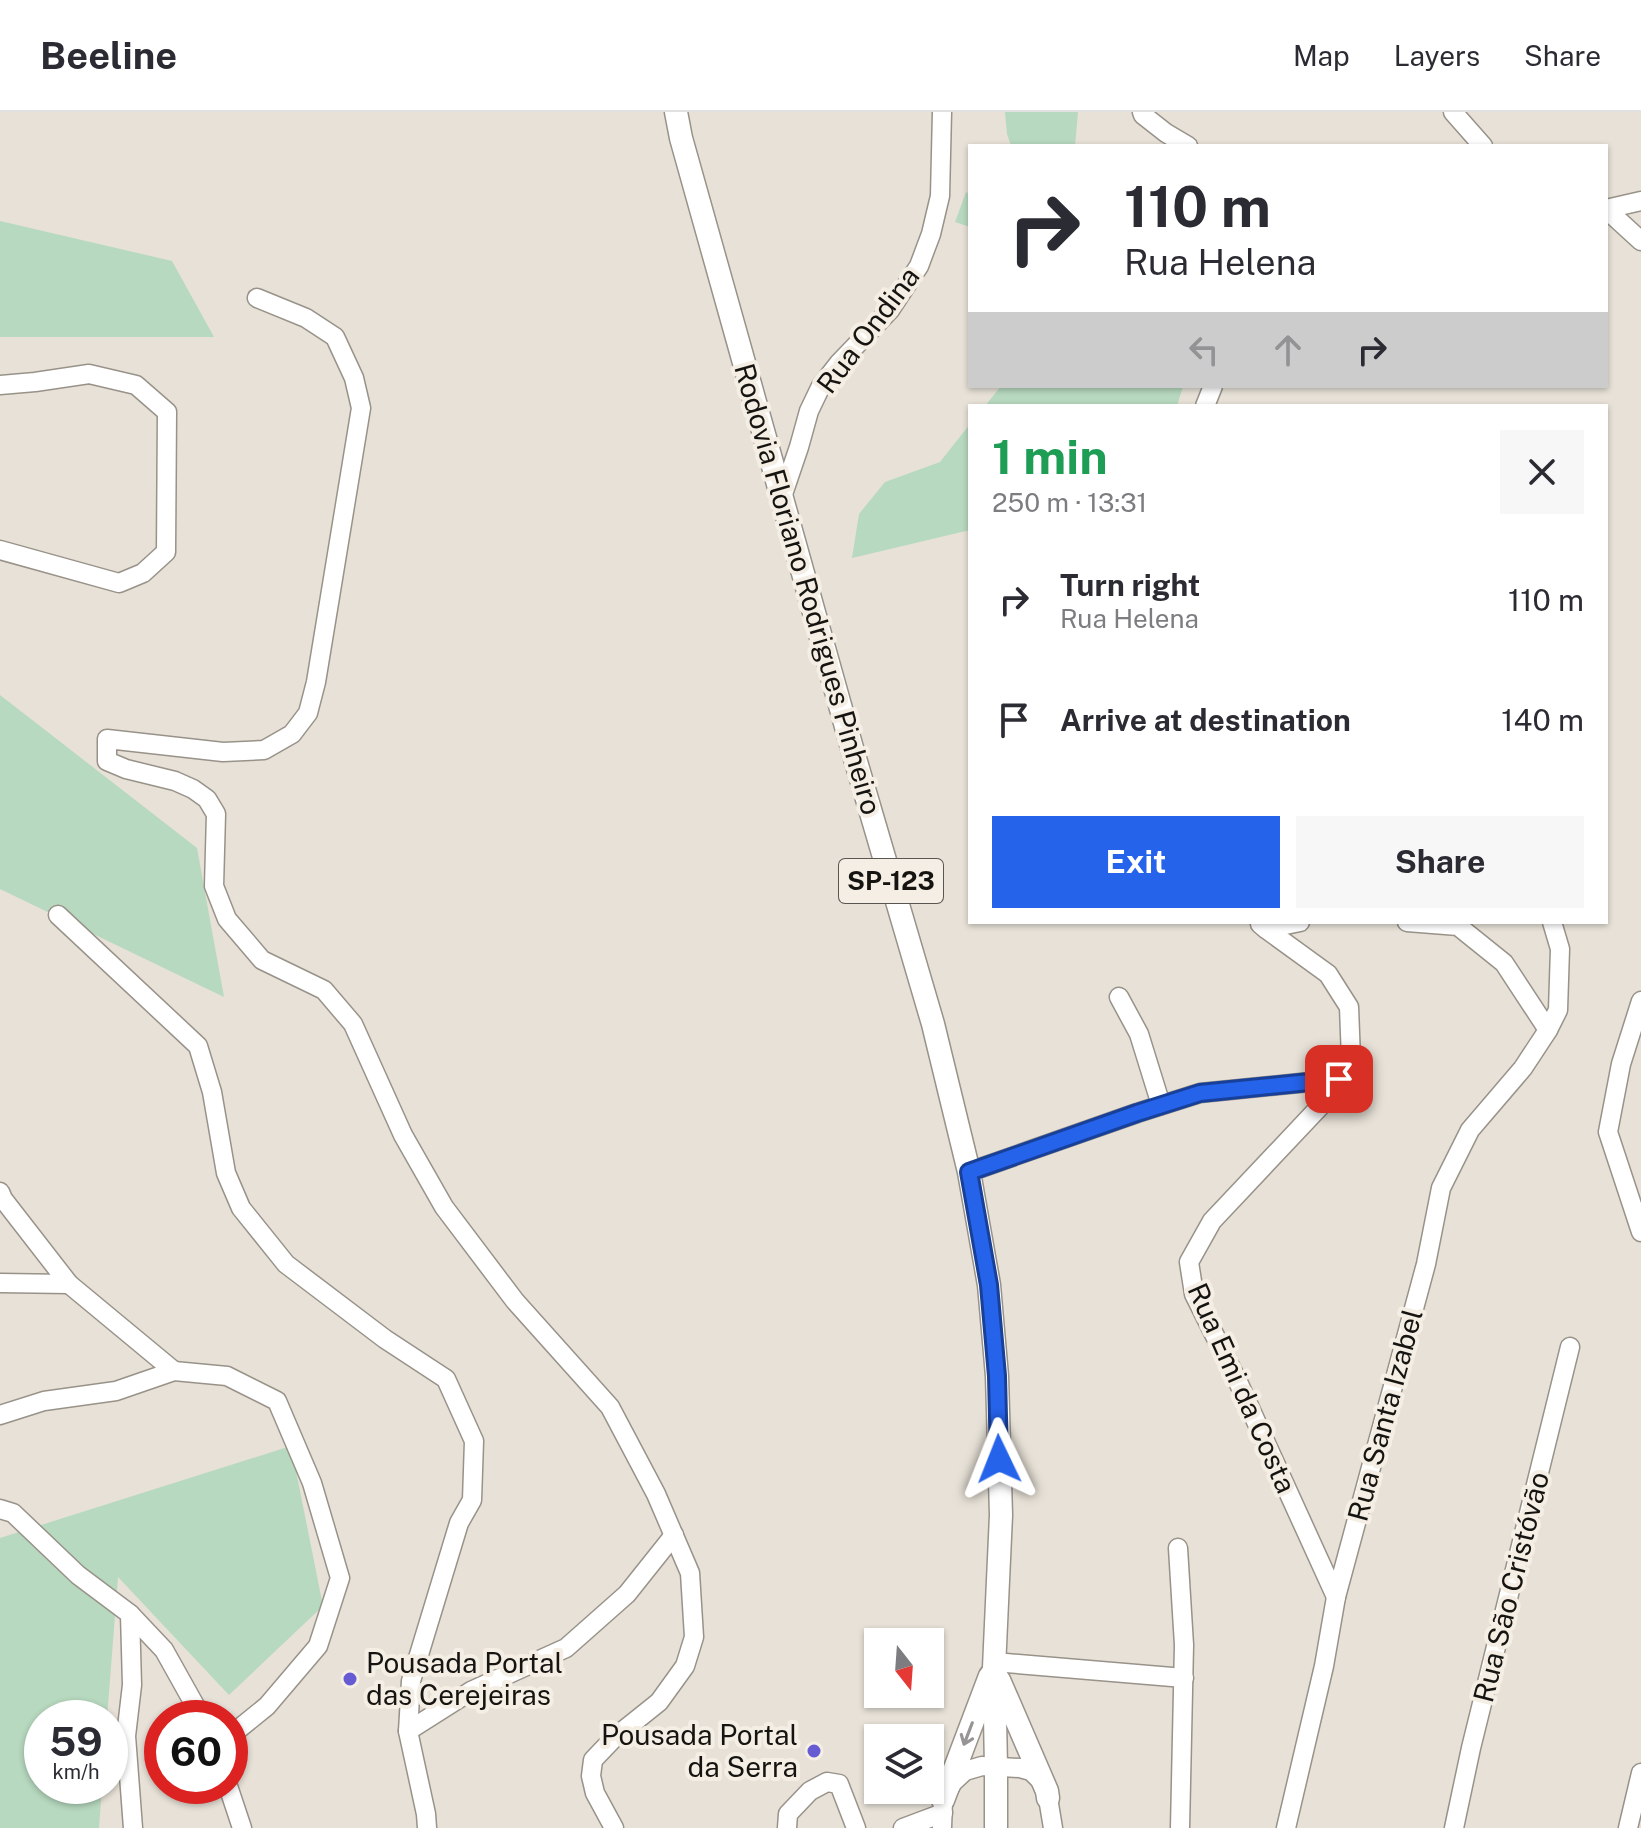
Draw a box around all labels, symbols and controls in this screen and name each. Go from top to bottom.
text: Beeline [40,33,177,78]
text: Map [1293,39,1350,72]
text: Layers [1394,39,1480,72]
text: Share [1524,39,1601,72]
text: 110 m [1124,174,1271,240]
icon: right [992,176,1096,280]
text: Rua Helena [1124,241,1316,283]
street label: Rua Ondina [809,260,926,399]
icon: left [1182,328,1226,372]
icon: ahead [1266,328,1310,372]
icon: right [1350,328,1394,372]
street label: Rodovia Floriano Rodrigues Pinheiro [728,359,889,818]
text: 1 min [992,428,1108,485]
button: close [1500,430,1584,514]
text: 250 m · 13:31 [992,487,1147,518]
text: Turn right [1060,567,1200,603]
icon: right [992,578,1036,622]
text: 110 m [1508,582,1584,618]
text: Rua Helena [1060,603,1199,634]
icon: arrive [992,698,1036,742]
text: Arrive at destination [1060,702,1351,738]
text: 140 m [1501,702,1584,738]
button: Exit [992,816,1280,908]
button: Share [1296,816,1584,908]
road number: SP-123 [839,859,943,903]
pin [1305,1045,1373,1113]
icon: arrive [1317,1057,1361,1101]
street label: Rua Emi da Costa [1181,1278,1303,1498]
street label: Rua Santa Izabel [1340,1305,1429,1524]
position arrow [957,1417,1041,1501]
street label: Rua São Cristóvão [1466,1468,1555,1705]
north arrow [864,1628,944,1708]
map controls [864,1628,944,1804]
place label: Pousada Portal das Cerejeiras [366,1646,563,1711]
marker: Pousada Portal das Cerejeiras [341,1670,359,1688]
speed limit sign: 60 [144,1700,248,1804]
text: 59 [49,1718,103,1765]
place label: Pousada Portal da Serra [601,1718,798,1783]
one-way arrow [960,1721,974,1746]
button: layers [864,1724,944,1804]
marker: Pousada Portal da Serra [805,1742,823,1760]
text: km/h [52,1760,100,1784]

